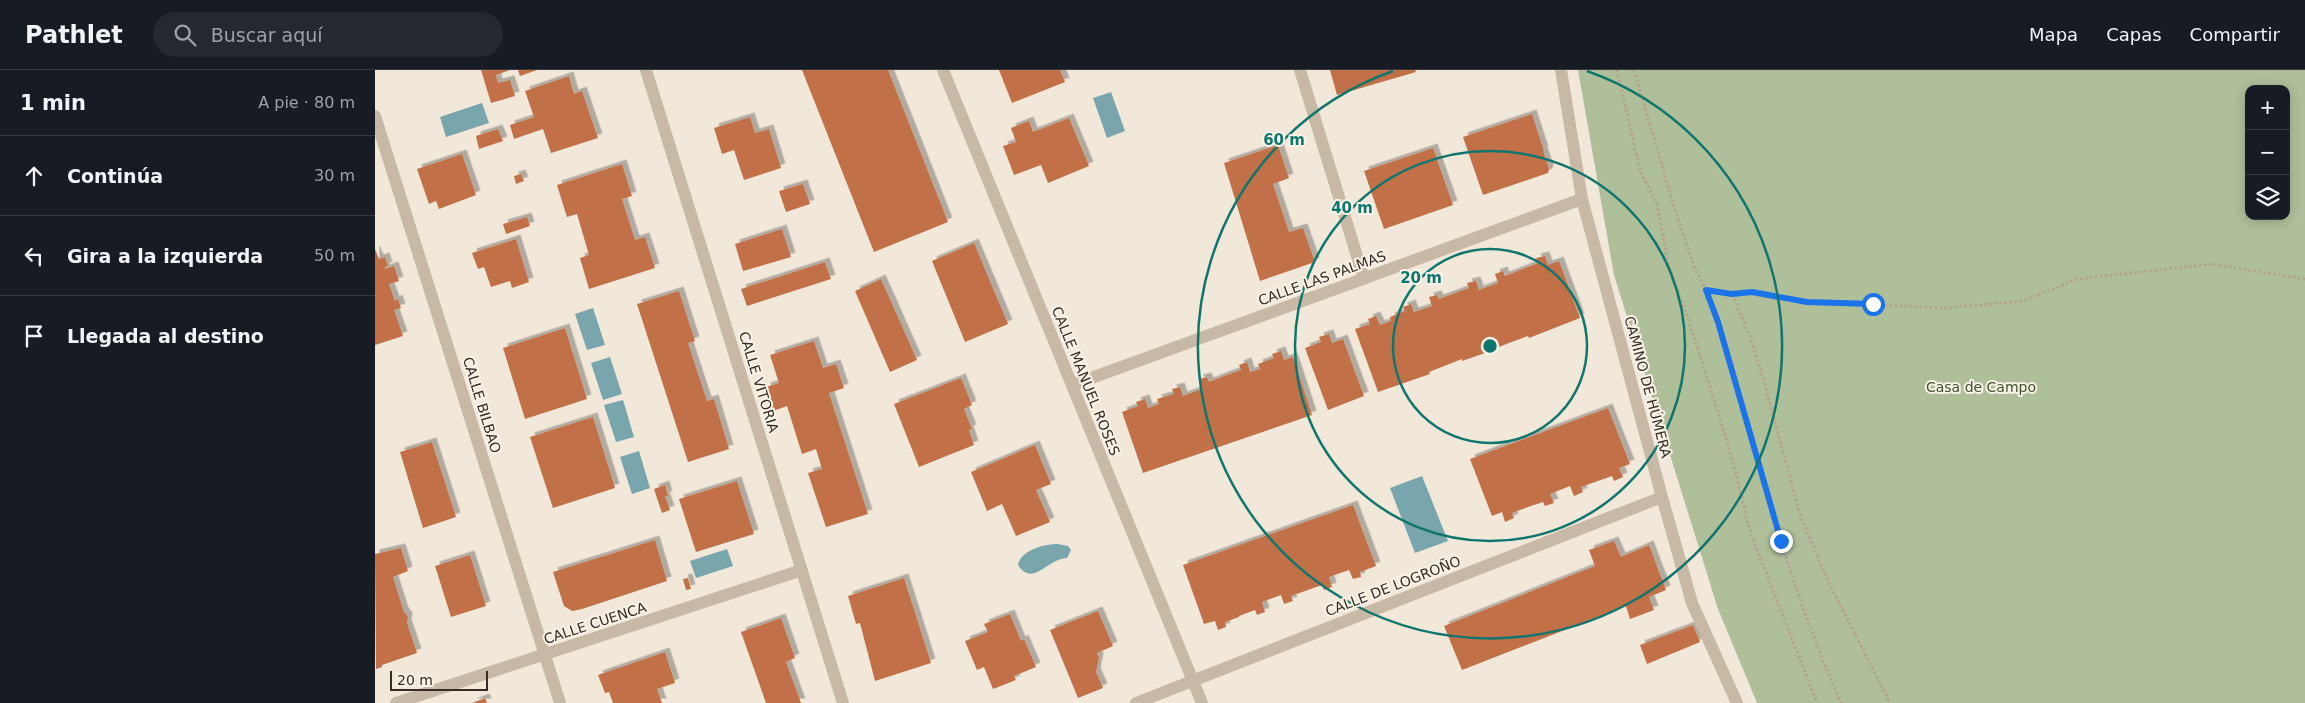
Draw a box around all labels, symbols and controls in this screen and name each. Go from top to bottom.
search box [153,12,503,57]
text: Pathlet [25,21,123,49]
icon: search [171,21,199,49]
text: Buscar aquí [211,24,323,46]
text: Mapa [2029,24,2078,45]
text: Capas [2106,24,2162,45]
text: Compartir [2190,24,2280,45]
map controls [2245,85,2290,220]
button: + [2245,85,2290,130]
text: 1 min [20,91,86,115]
text: A pie · 80 m [258,93,355,112]
button: − [2245,130,2290,175]
text: 60 m [1263,131,1305,149]
icon: ahead [20,162,48,190]
text: Continúa [67,165,163,187]
text: 30 m [314,166,355,185]
button: layers [2245,175,2290,220]
text: 40 m [1331,199,1373,217]
icon: left [20,242,48,270]
text: Gira a la izquierda [67,245,263,267]
text: 50 m [314,246,355,265]
street label: CALLE LAS PALMAS [1256,247,1388,309]
text: 20 m [1400,269,1442,287]
route start [1862,293,1885,316]
street label: CALLE MANUEL ROSES [1049,304,1123,458]
street label: CAMINO DE HÚMERA [1621,314,1676,460]
icon: arrive [20,322,48,350]
text: Llegada al destino [67,325,264,347]
street label: CALLE VITORIA [736,329,782,435]
centre of rings [1481,337,1499,355]
street label: CALLE BILBAO [460,355,504,455]
park label: Casa de Campo [1926,379,2036,395]
route end [1770,530,1793,553]
street label: CALLE DE LOGROÑO [1323,553,1463,619]
street label: CALLE CUENCA [542,599,649,647]
scale bar [390,668,487,691]
text: 20 m [397,672,433,688]

